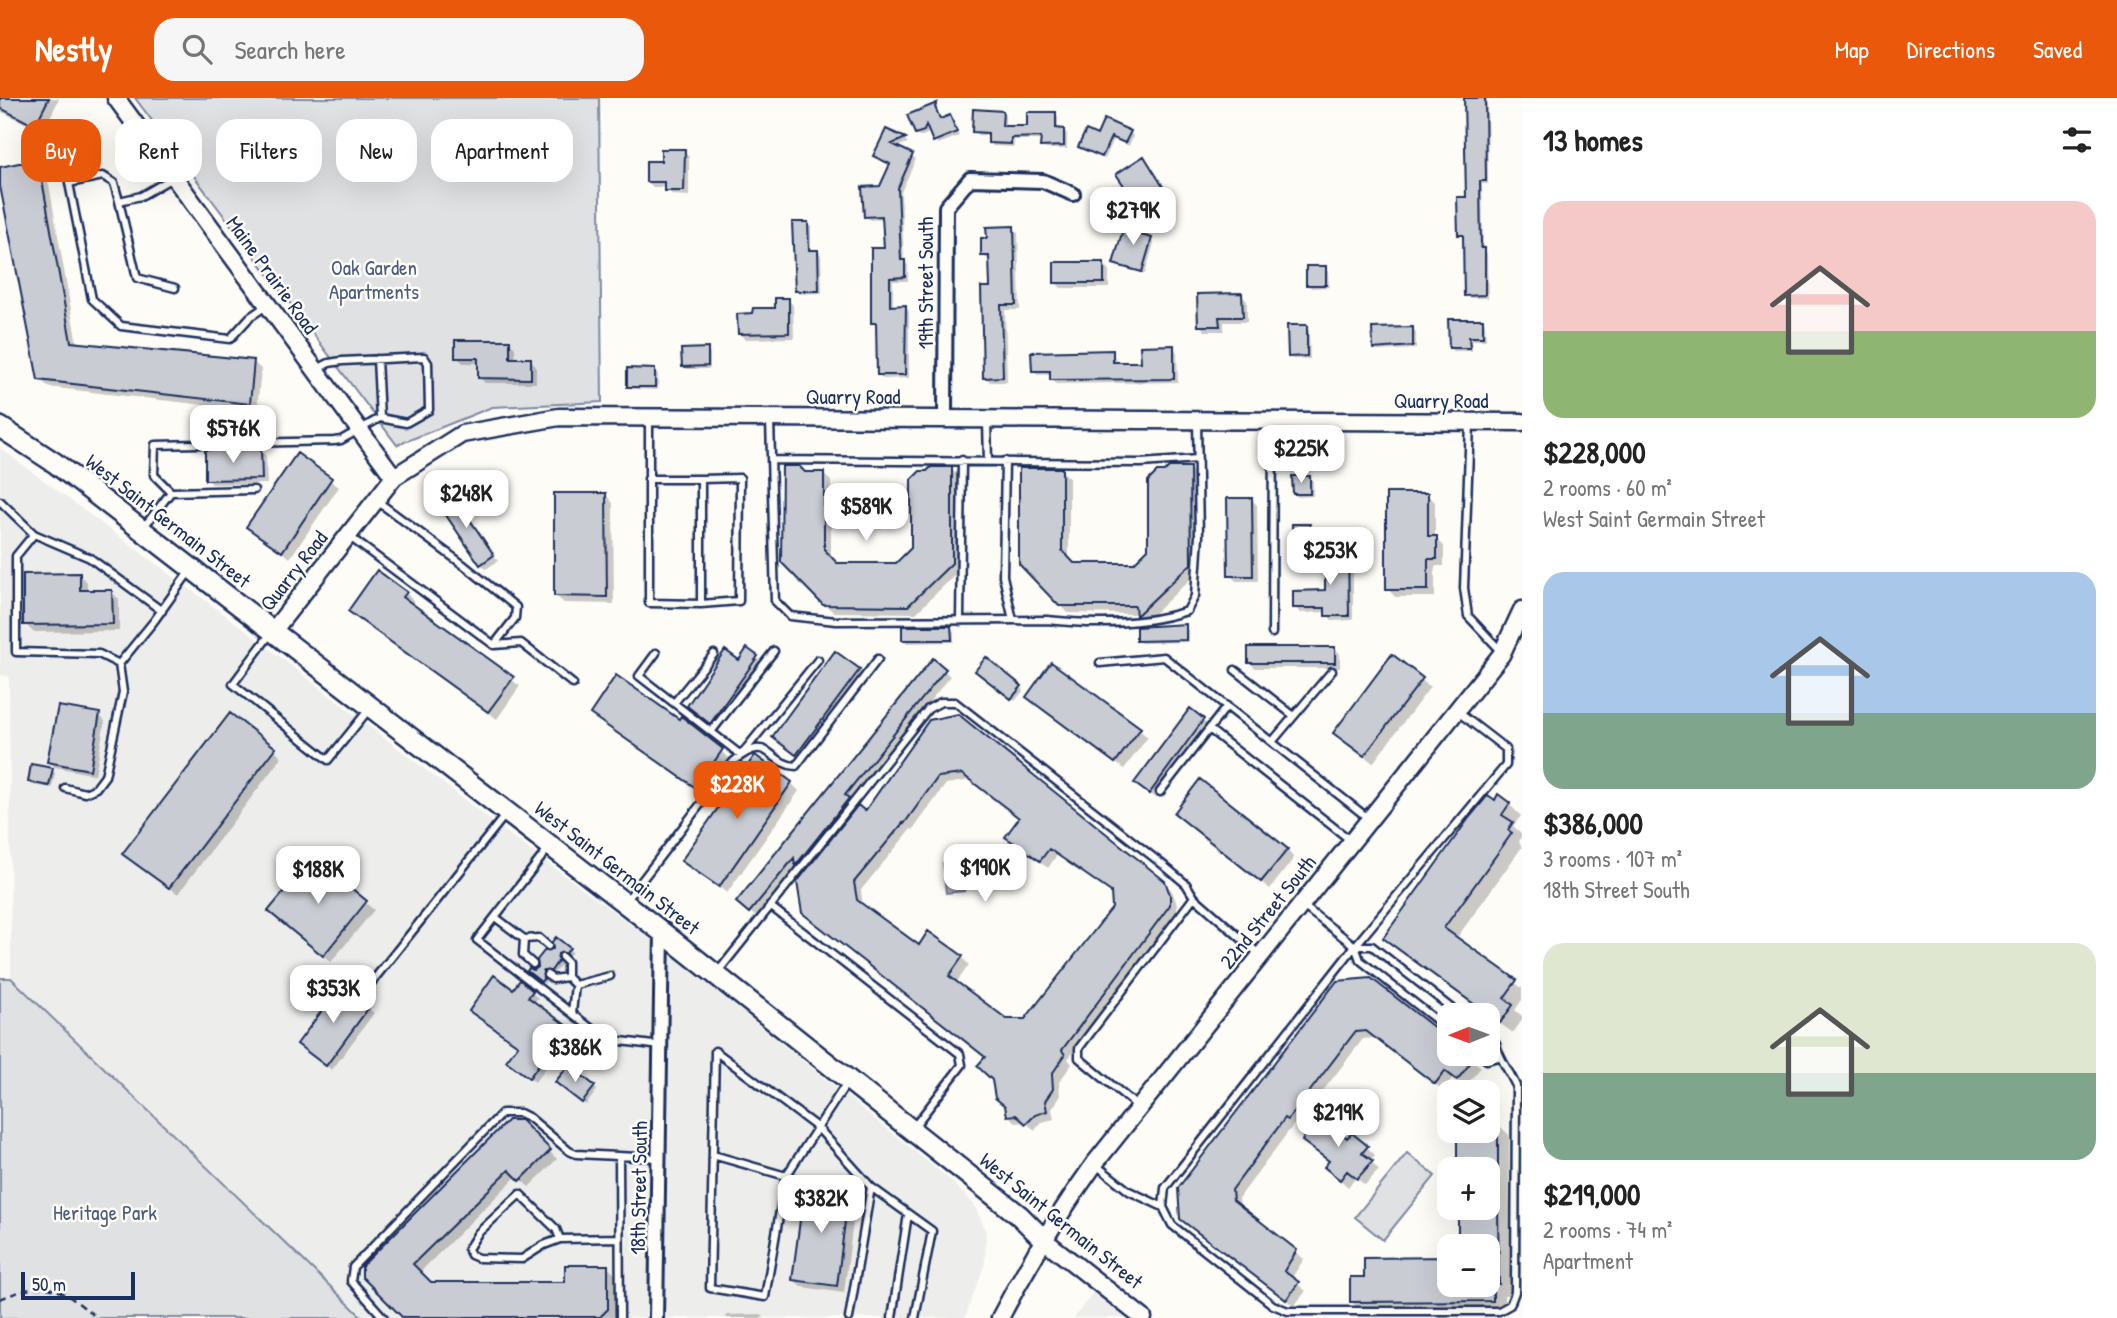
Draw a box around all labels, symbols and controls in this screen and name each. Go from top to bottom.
search box [154,18,644,81]
text: Nestly [35,27,112,71]
icon: search [178,30,216,68]
text: Search here [234,32,346,67]
text: Map [1835,33,1869,65]
text: Directions [1907,33,1995,65]
text: Saved [2033,33,2082,65]
chip: Buy [21,119,101,182]
chip: Rent [115,119,202,182]
chip: Filters [216,119,322,182]
chip: New [336,119,417,182]
chip: Apartment [431,119,573,182]
text: 13 homes [1543,120,1643,160]
icon: filters [2058,121,2096,159]
pin: $279K [1084,188,1182,247]
text: $279K [1106,194,1160,225]
street label: Maine Prairie Road [220,210,325,340]
street label: 19th Street South [911,217,940,349]
icon: home [1757,247,1883,373]
park label: Oak Garden Apartments [329,253,419,306]
street label: Quarry Road [806,382,900,411]
street label: Quarry Road [1394,386,1488,415]
pin: $576K [184,406,282,465]
text: $576K [206,412,260,443]
pin: $225K [1252,426,1350,485]
text: $225K [1274,432,1328,463]
text: $228,000 [1543,432,1646,472]
street label: West Saint Germain Street [80,447,258,595]
pin: $248K [417,470,515,530]
text: 2 rooms · 60 m² [1543,472,1672,503]
text: $248K [439,477,493,508]
pin: $589K [817,484,915,543]
text: $589K [840,490,892,521]
text: West Saint Germain Street [1543,503,1765,534]
street label: Quarry Road [253,524,334,617]
pin: $253K [1281,528,1379,587]
text: $253K [1303,534,1357,565]
icon: home [1757,618,1883,744]
pin: $228K [688,762,786,821]
text: $228K [709,768,765,799]
street label: West Saint Germain Street [529,794,707,942]
text: $386,000 [1543,803,1643,843]
text: 3 rooms · 107 m² [1543,843,1682,874]
pin: $190K [936,844,1034,904]
pin: $188K [269,846,367,906]
street label: 22nd Street South [1213,849,1323,975]
text: $190K [960,851,1010,882]
text: $188K [292,853,344,884]
text: 18th Street South [1543,874,1690,905]
pin: $353K [284,965,382,1025]
text: $353K [306,972,360,1003]
icon: home [1757,989,1883,1115]
north arrow [1437,1003,1500,1066]
map controls [1437,1003,1500,1297]
pin: $386K [526,1024,624,1084]
text: $386K [548,1031,602,1062]
button: layers [1437,1080,1500,1143]
pin: $219K [1289,1090,1387,1149]
text: $219K [1312,1096,1364,1127]
street label: 18th Street South [623,1121,654,1255]
street label: West Saint Germain Street [973,1146,1150,1296]
button: + [1437,1157,1500,1220]
text: $219,000 [1543,1174,1641,1214]
pin: $382K [772,1176,870,1235]
text: $382K [794,1182,848,1213]
park label: Heritage Park [53,1198,157,1227]
text: 2 rooms · 74 m² [1543,1214,1672,1245]
button: − [1437,1234,1500,1297]
text: Apartment [1543,1245,1633,1276]
scale bar [21,1269,135,1301]
text: 50 m [32,1271,66,1297]

